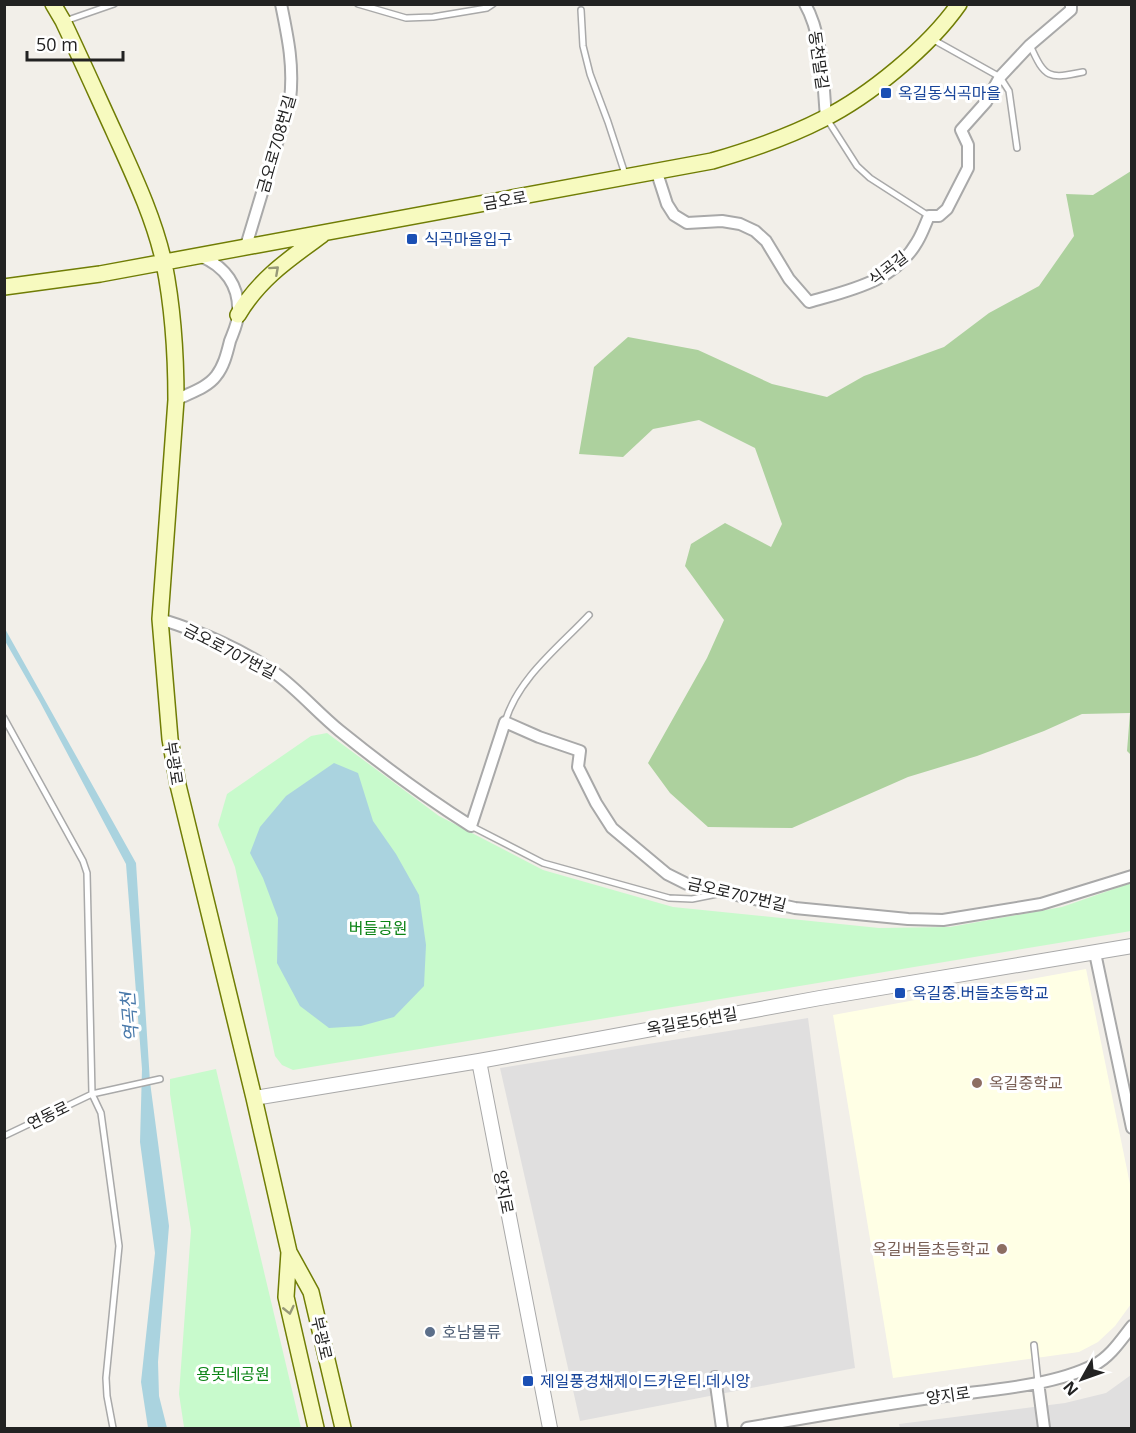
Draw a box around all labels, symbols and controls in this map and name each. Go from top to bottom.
scale bar [27,24,123,62]
street label: 동천말길 [804,29,834,91]
text: 50 m [36,32,78,56]
place label: 옥길동식곡마을 [898,82,1001,104]
marker: 옥길동식곡마을 [879,86,893,100]
street label: 금오로708번길 [251,92,301,196]
street label: 금오로 [481,185,529,215]
place label: 식곡마을입구 [424,228,512,250]
marker: 식곡마을입구 [405,232,419,246]
street label: 식곡길 [864,246,912,290]
one-way arrow [268,266,279,277]
street label: 금오로707번길 [180,618,280,684]
street label: 부광로 [160,739,188,787]
street label: 금오로707번길 [685,872,789,916]
park label: 버들공원 [349,917,407,939]
place label: 옥길중.버들초등학교 [912,982,1049,1004]
marker: 옥길중.버들초등학교 [893,986,907,1000]
water label: 역곡천 [115,989,143,1043]
street label: 옥길로56번길 [645,1002,739,1040]
place label: 옥길중학교 [989,1072,1063,1094]
marker: 옥길중학교 [970,1076,984,1090]
street label: 연동로 [23,1095,73,1135]
street label: 양지로 [489,1168,519,1216]
place label: 옥길버들초등학교 [872,1238,990,1260]
marker: 옥길버들초등학교 [995,1242,1009,1256]
one-way arrow [281,1305,294,1315]
street label: 부광로 [306,1314,338,1362]
place label: 호남물류 [442,1321,501,1343]
marker: 호남물류 [423,1325,437,1339]
north arrow [1052,1349,1112,1409]
park label: 용못네공원 [196,1363,270,1385]
place label: 제일풍경채제이드카운티.데시앙 [540,1370,751,1392]
marker: 제일풍경채제이드카운티.데시앙 [521,1374,535,1388]
text: N [1058,1377,1083,1401]
street label: 양지로 [925,1381,972,1409]

